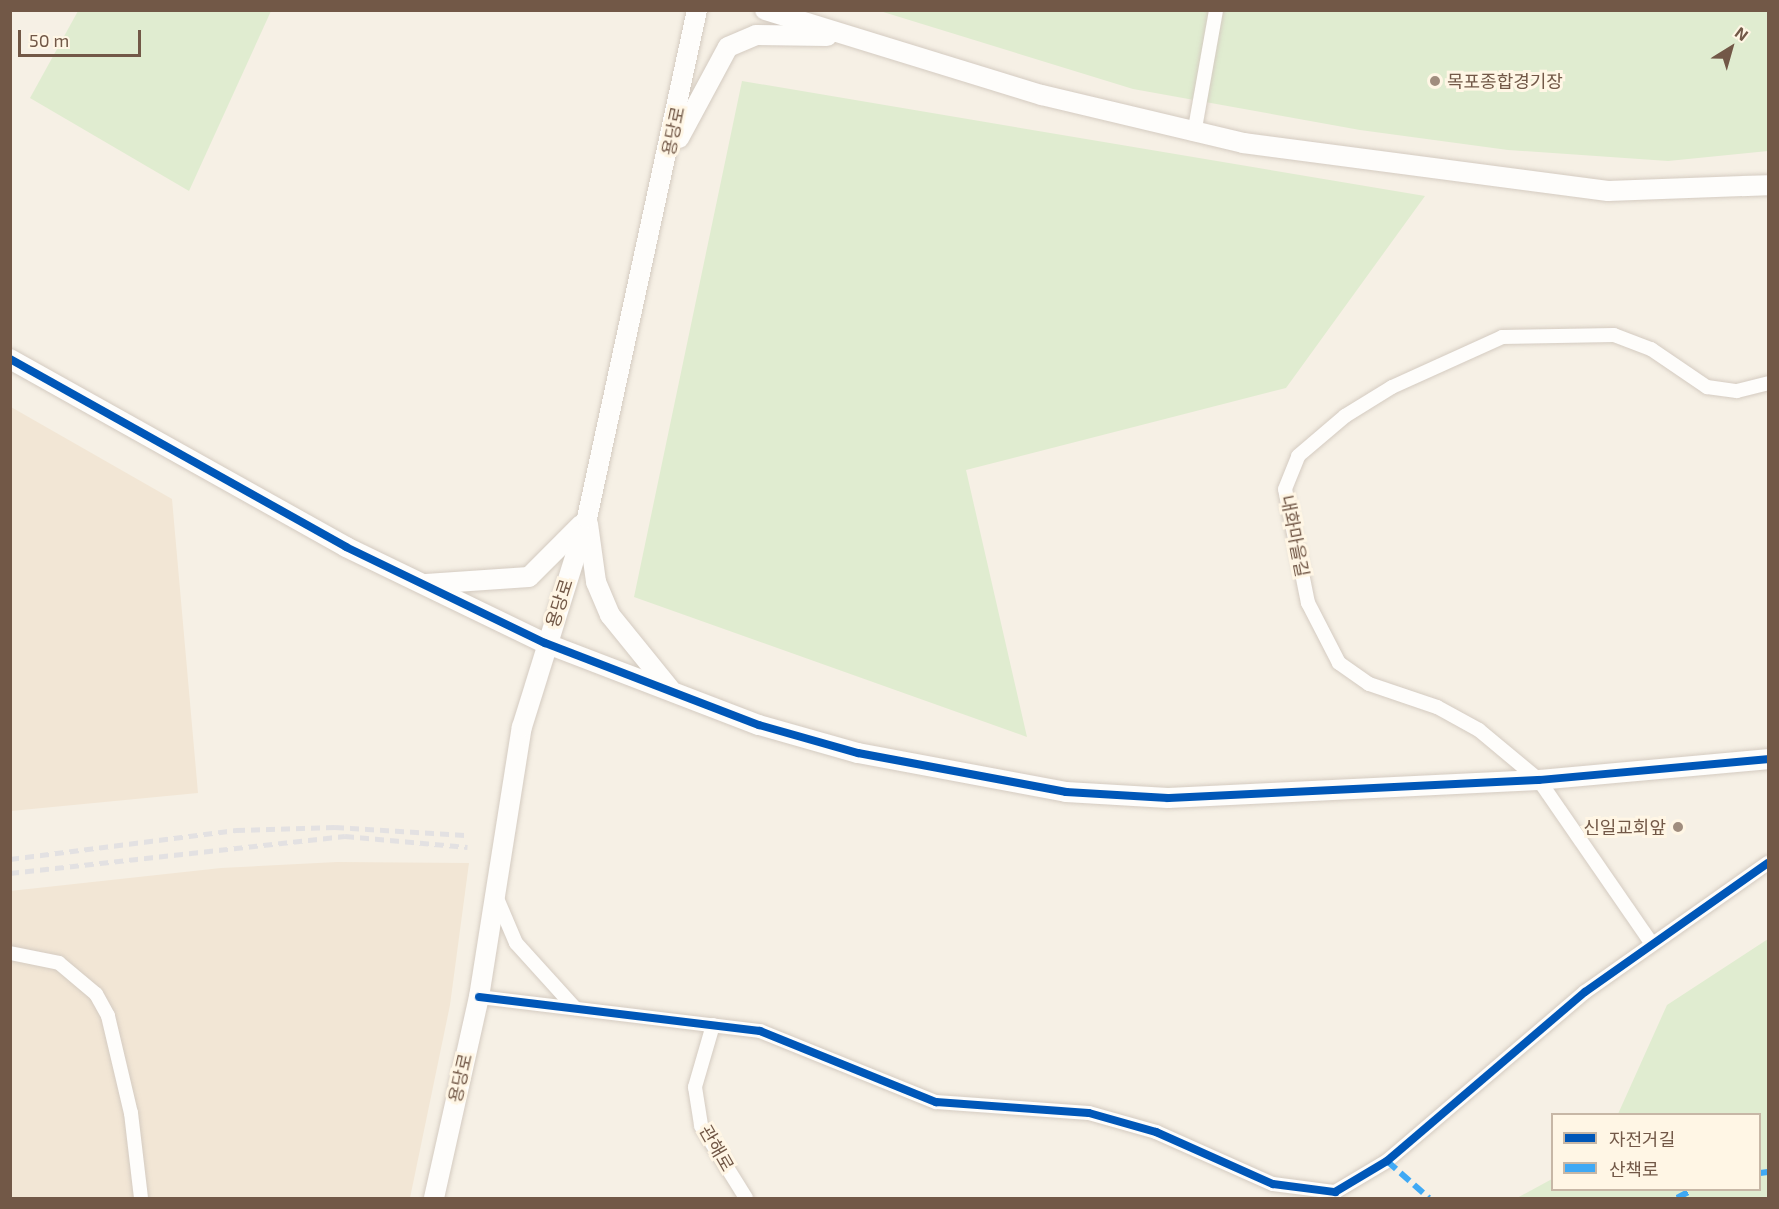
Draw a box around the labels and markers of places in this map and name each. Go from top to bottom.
place label: 목포종합경기장 [1447,70,1563,92]
marker: 목포종합경기장 [1428,74,1442,88]
place label: 신일교회앞 [1583,816,1666,838]
marker: 신일교회앞 [1671,820,1685,834]

